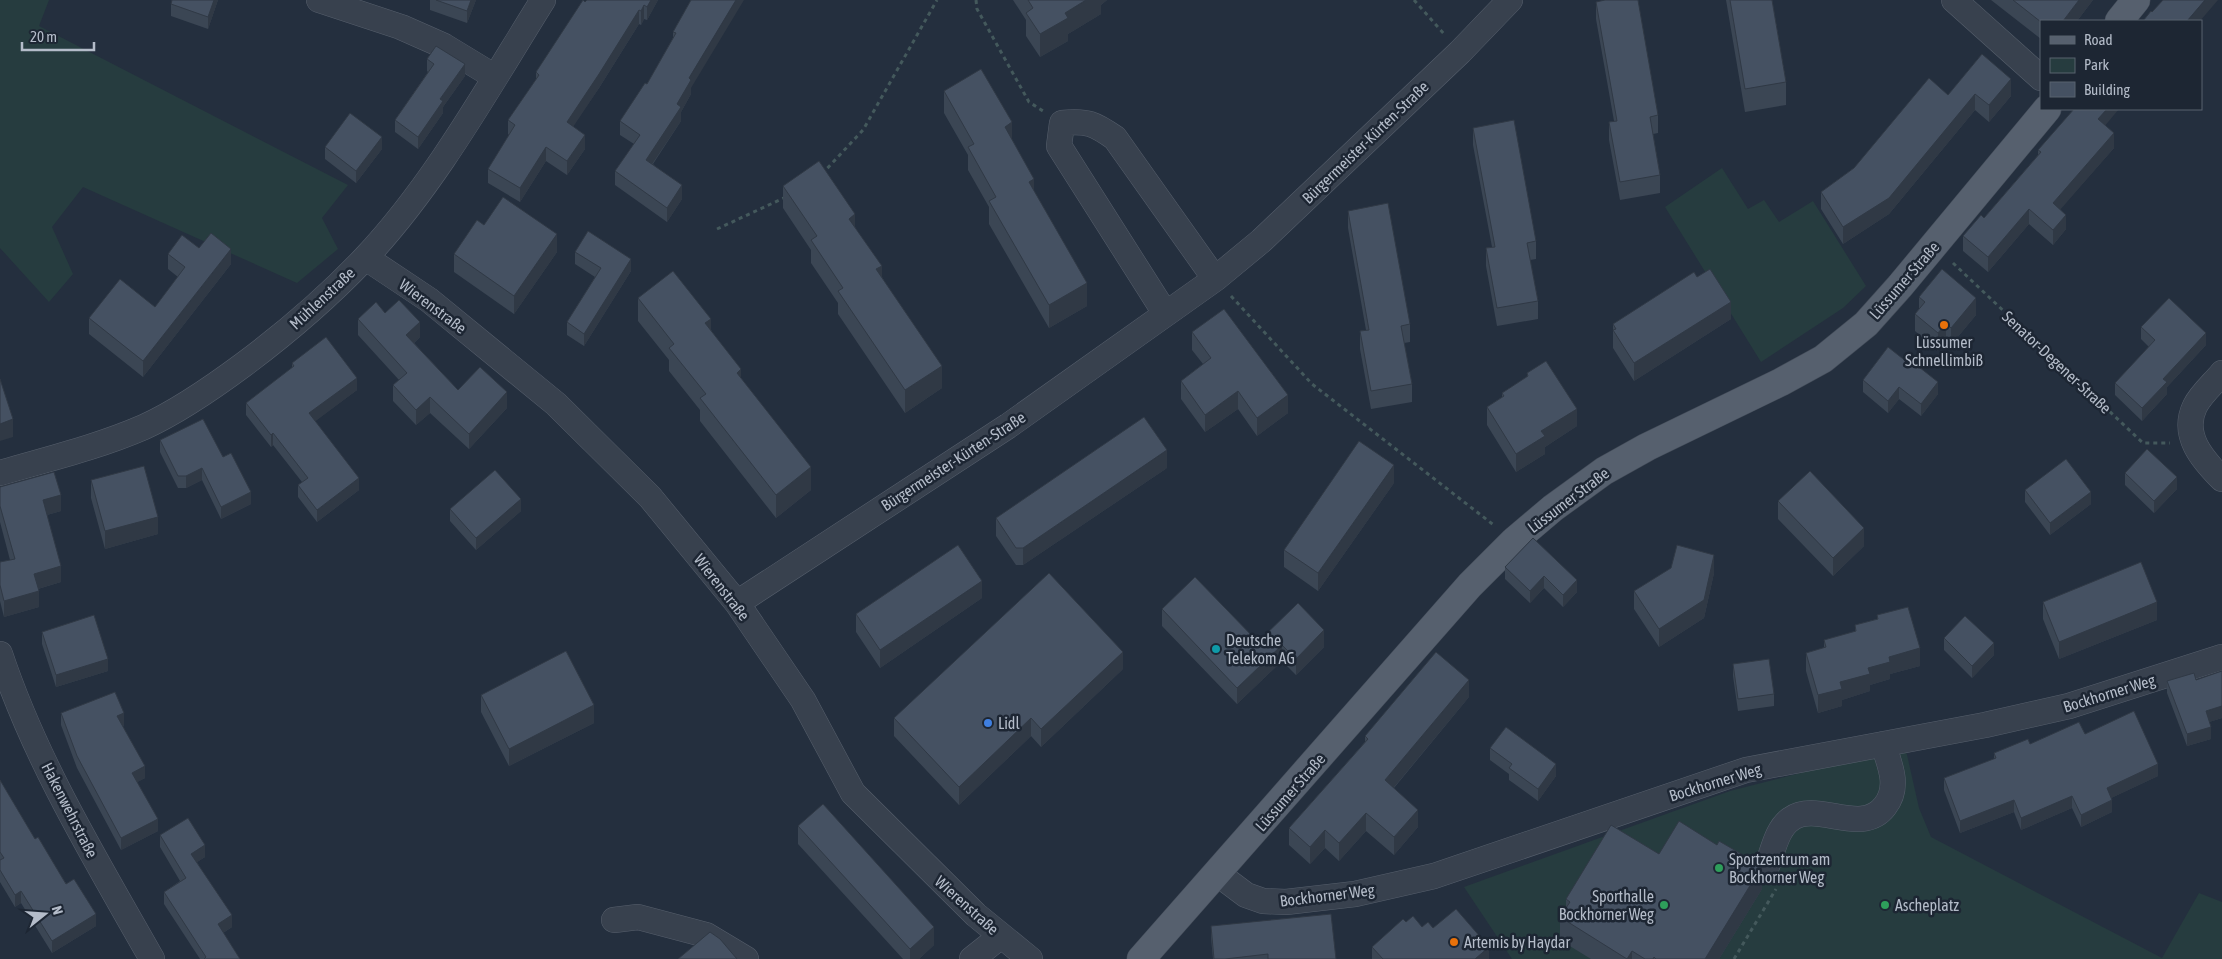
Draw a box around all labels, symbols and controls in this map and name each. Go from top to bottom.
scale bar [22,20,95,52]
legend [2040,20,2202,110]
text: 20 m [30,28,57,45]
text: Road [2084,31,2113,48]
text: Park [2084,56,2109,73]
street label: Bürgermeister-Kürten-Straße [1298,77,1432,208]
text: Building [2084,81,2130,98]
street label: Lüssumer Straße [1866,238,1942,322]
street label: Mühlenstraße [286,263,358,333]
street label: Wierenstraße [396,275,470,337]
street label: Senator-Degener-Straße [1998,307,2115,418]
marker: Lüssumer Schnellimbiß [1938,319,1950,331]
place label: Lüssumer Schnellimbiß [1905,333,1983,369]
street label: Bürgermeister-Kürten-Straße [878,408,1029,515]
street label: Lüssumer Straße [1524,464,1612,536]
street label: Wierenstraße [691,550,753,624]
place label: Deutsche Telekom AG [1226,631,1295,667]
marker: Deutsche Telekom AG [1210,643,1222,655]
street label: Bockhorner Weg [2061,670,2158,716]
place label: Lidl [998,714,1020,732]
marker: Lidl [982,717,994,729]
street label: Lüssumer Straße [1252,750,1328,834]
street label: Hakenwehrstraße [38,759,102,861]
street label: Bockhorner Weg [1667,759,1764,805]
place label: Sportzentrum am Bockhorner Weg [1729,850,1830,887]
marker: Sportzentrum am Bockhorner Weg [1713,862,1725,874]
street label: Wierenstraße [932,872,1002,938]
street label: Bockhorner Weg [1279,880,1376,911]
place label: Sporthalle Bockhorner Weg [1559,887,1654,924]
north arrow [20,889,70,939]
place label: Ascheplatz [1895,896,1959,915]
marker: Sporthalle Bockhorner Weg [1658,899,1670,911]
marker: Ascheplatz [1879,899,1891,911]
text: N [49,904,66,916]
place label: Artemis by Haydar [1464,933,1571,952]
marker: Artemis by Haydar [1448,936,1460,948]

